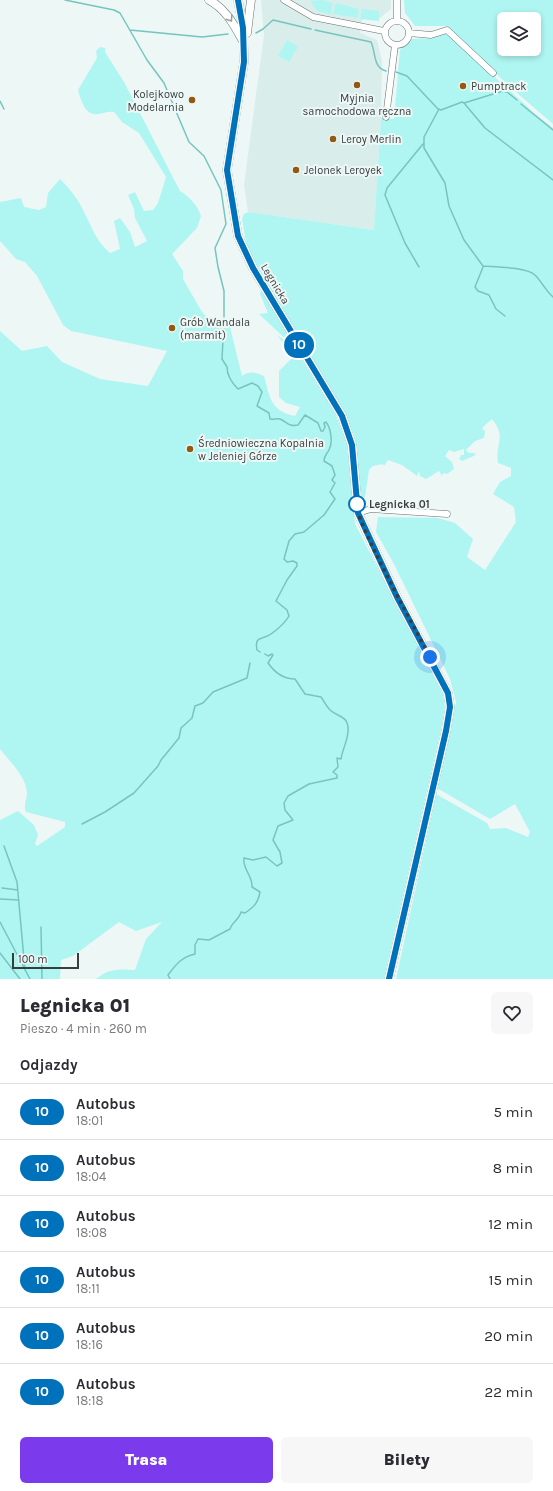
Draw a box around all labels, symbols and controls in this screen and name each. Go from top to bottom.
map controls [497,12,541,56]
button: layers [497,12,541,56]
one-way arrow [225,15,233,22]
marker: Myjnia samochodowa ręczna [352,80,362,90]
place label: Pumptrack [471,80,527,93]
marker: Pumptrack [458,81,468,91]
place label: Kolejkowo Modelarnia [127,88,184,114]
place label: Myjnia samochodowa ręczna [303,92,411,118]
marker: Kolejkowo Modelarnia [187,95,197,105]
place label: Leroy Merlin [341,133,401,146]
marker: Leroy Merlin [328,134,338,144]
place label: Jelonek Leroyek [304,164,382,177]
marker: Jelonek Leroyek [291,165,301,175]
street label: Legnicka [258,261,292,307]
place label: Grób Wandala (marmit) [180,316,250,342]
marker: Grób Wandala (marmit) [167,323,177,333]
line badge: 10 [281,332,317,358]
text: 10 [292,336,306,353]
place label: Średniowieczna Kopalnia w Jeleniej Górze [198,435,324,463]
marker: Średniowieczna Kopalnia w Jeleniej Górze [185,444,195,454]
marker: Legnicka 01 [348,495,366,513]
place label: Legnicka 01 [369,498,430,511]
your location [420,647,440,667]
scale bar [12,951,79,970]
text: 100 m [18,953,48,966]
button: heart [491,992,533,1034]
text: Legnicka 01 [20,995,130,1017]
text: Pieszo · 4 min · 260 m [20,1021,147,1036]
text: Odjazdy [20,1056,77,1074]
text: Autobus [76,1095,136,1113]
text: 10 [35,1103,49,1120]
text: 5 min [493,1103,533,1121]
text: 18:01 [76,1113,103,1128]
text: Autobus [76,1151,136,1169]
text: 10 [35,1159,49,1176]
text: 8 min [493,1159,533,1177]
text: 18:04 [76,1169,106,1184]
text: Autobus [76,1207,136,1225]
text: 10 [35,1215,49,1232]
text: 12 min [488,1215,533,1233]
text: 18:08 [76,1225,107,1240]
text: Autobus [76,1263,136,1281]
text: 10 [35,1271,49,1288]
text: 15 min [488,1271,533,1289]
text: 18:11 [76,1281,100,1296]
text: Autobus [76,1319,136,1337]
text: 10 [35,1327,49,1344]
text: 20 min [484,1327,533,1345]
text: 18:16 [76,1337,103,1352]
text: Autobus [76,1375,136,1393]
text: 10 [35,1383,49,1400]
text: 22 min [484,1383,533,1401]
text: 18:18 [76,1393,104,1408]
button: Trasa [20,1437,273,1483]
button: Bilety [281,1437,533,1483]

